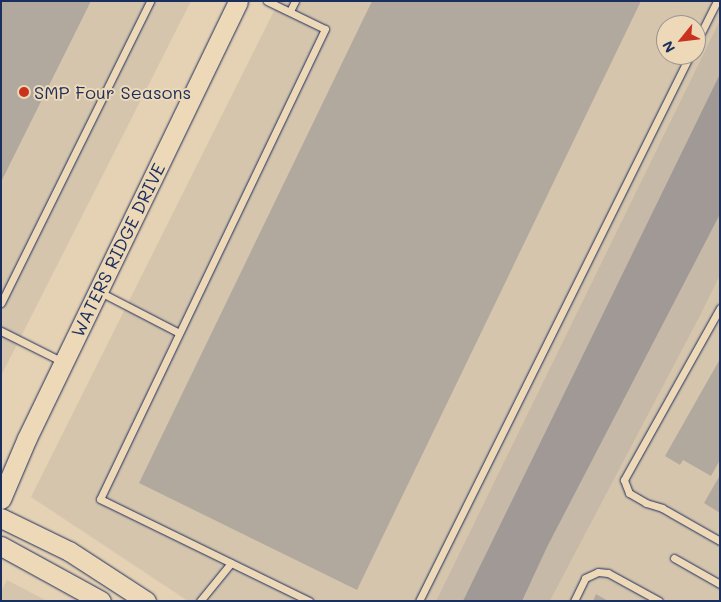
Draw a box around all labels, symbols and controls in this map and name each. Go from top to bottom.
north arrow [656,15,706,65]
text: N [657,38,679,56]
place label: SMP Four Seasons [34,81,191,103]
marker: SMP Four Seasons [18,86,30,98]
street label: WATERS RIDGE DRIVE [66,159,170,341]

